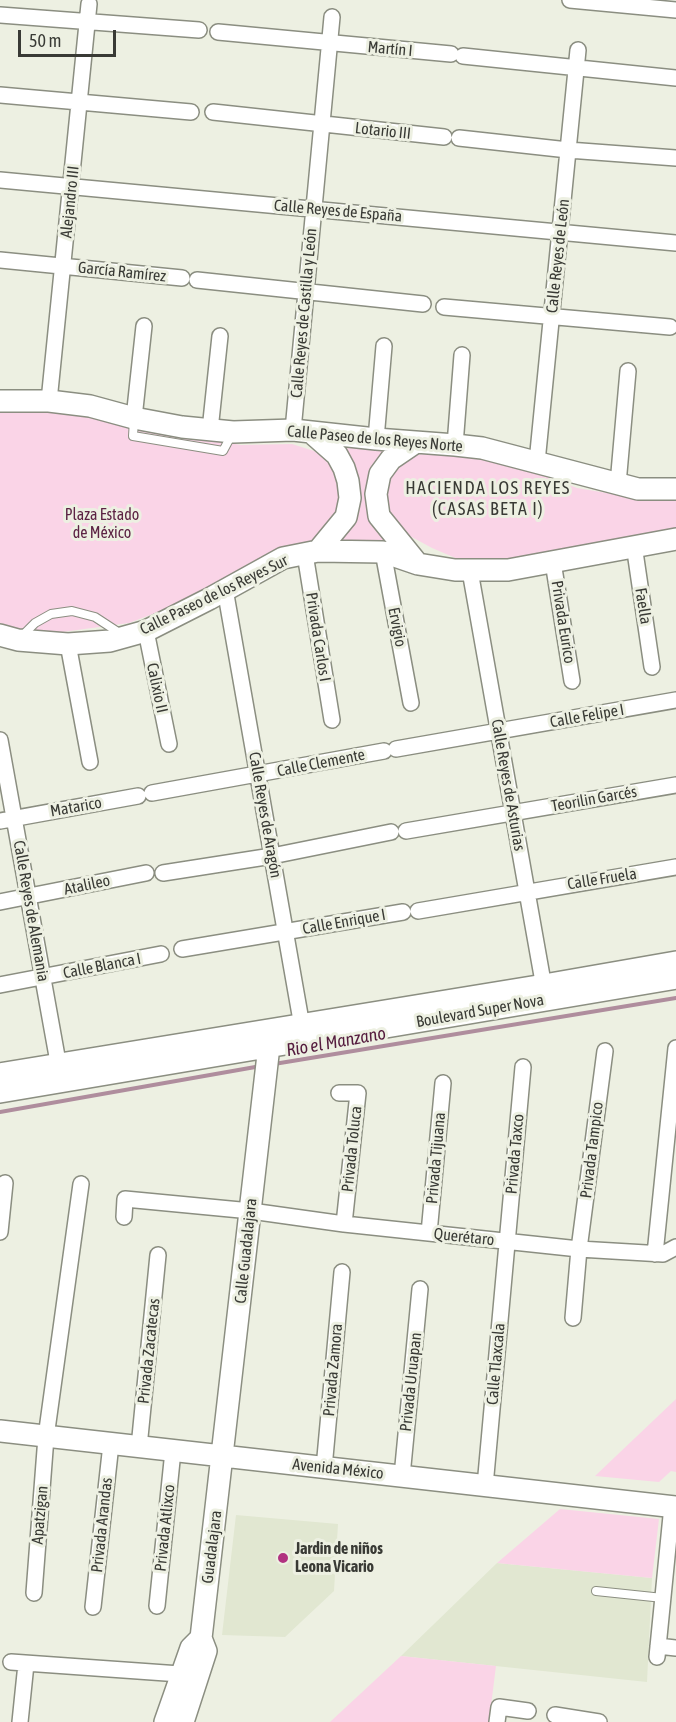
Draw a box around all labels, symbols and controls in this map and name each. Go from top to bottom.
scale bar [21,18,118,56]
text: 50 m [29,30,61,51]
street label: Martín I [367,37,413,61]
street label: Lotario III [354,119,412,143]
street label: Alejandro III [57,165,83,239]
street label: Calle Reyes de España [273,196,403,226]
street label: Calle Reyes de León [542,198,574,314]
street label: Calle Reyes de Castilla y León [287,227,321,399]
street label: García Ramírez [77,258,167,286]
street label: Calle Paseo de los Reyes Norte [286,422,464,456]
district label: HACIENDA LOS REYES (CASAS BETA I) [405,477,571,520]
park label: Plaza Estado de México [65,505,139,543]
street label: Calle Paseo de los Reyes Sur [137,551,291,639]
street label: Privada Eurico [547,579,579,665]
street label: Faella [631,586,655,626]
street label: Privada Carlos I [301,591,335,683]
street label: Ervigio [384,606,410,648]
street label: Calixio II [142,661,172,715]
street label: Calle Felipe I [548,700,626,732]
street label: Calle Reyes de Asturias [487,718,529,852]
street label: Calle Clemente [275,745,367,781]
street label: Calle Reyes de Aragón [244,750,286,880]
street label: Teorilin Garcés [550,782,638,816]
street label: Matarico [49,793,103,821]
street label: Calle Reyes de Alemania [9,839,53,983]
street label: Calle Fruela [566,864,638,894]
street label: Atalileo [62,871,112,899]
street label: Calle Enrique I [301,905,387,939]
street label: Calle Blanca I [61,949,143,983]
street label: Boulevard Super Nova [415,990,545,1032]
water label: Rio el Manzano [285,1023,387,1061]
street label: Privada Tampico [577,1101,607,1199]
street label: Privada Toluca [338,1105,366,1193]
street label: Privada Tijuana [422,1111,450,1205]
street label: Privada Taxco [502,1113,528,1195]
street label: Calle Guadalajara [231,1197,261,1305]
street label: Querétaro [433,1224,495,1250]
street label: Privada Zacatecas [134,1297,164,1405]
street label: Calle Tlaxcala [483,1322,509,1406]
street label: Privada Zamora [319,1323,347,1417]
street label: Privada Uruapan [396,1332,426,1432]
street label: Avenida México [291,1455,385,1483]
street label: Privada Arandas [87,1477,117,1573]
street label: Privada Atlixco [151,1484,179,1572]
street label: Apatzigan [28,1485,52,1545]
street label: Guadalajara [198,1509,226,1585]
place label: Jardin de niños Leona Vicario [295,1539,383,1577]
marker: Jardin de niños Leona Vicario [276,1551,290,1565]

